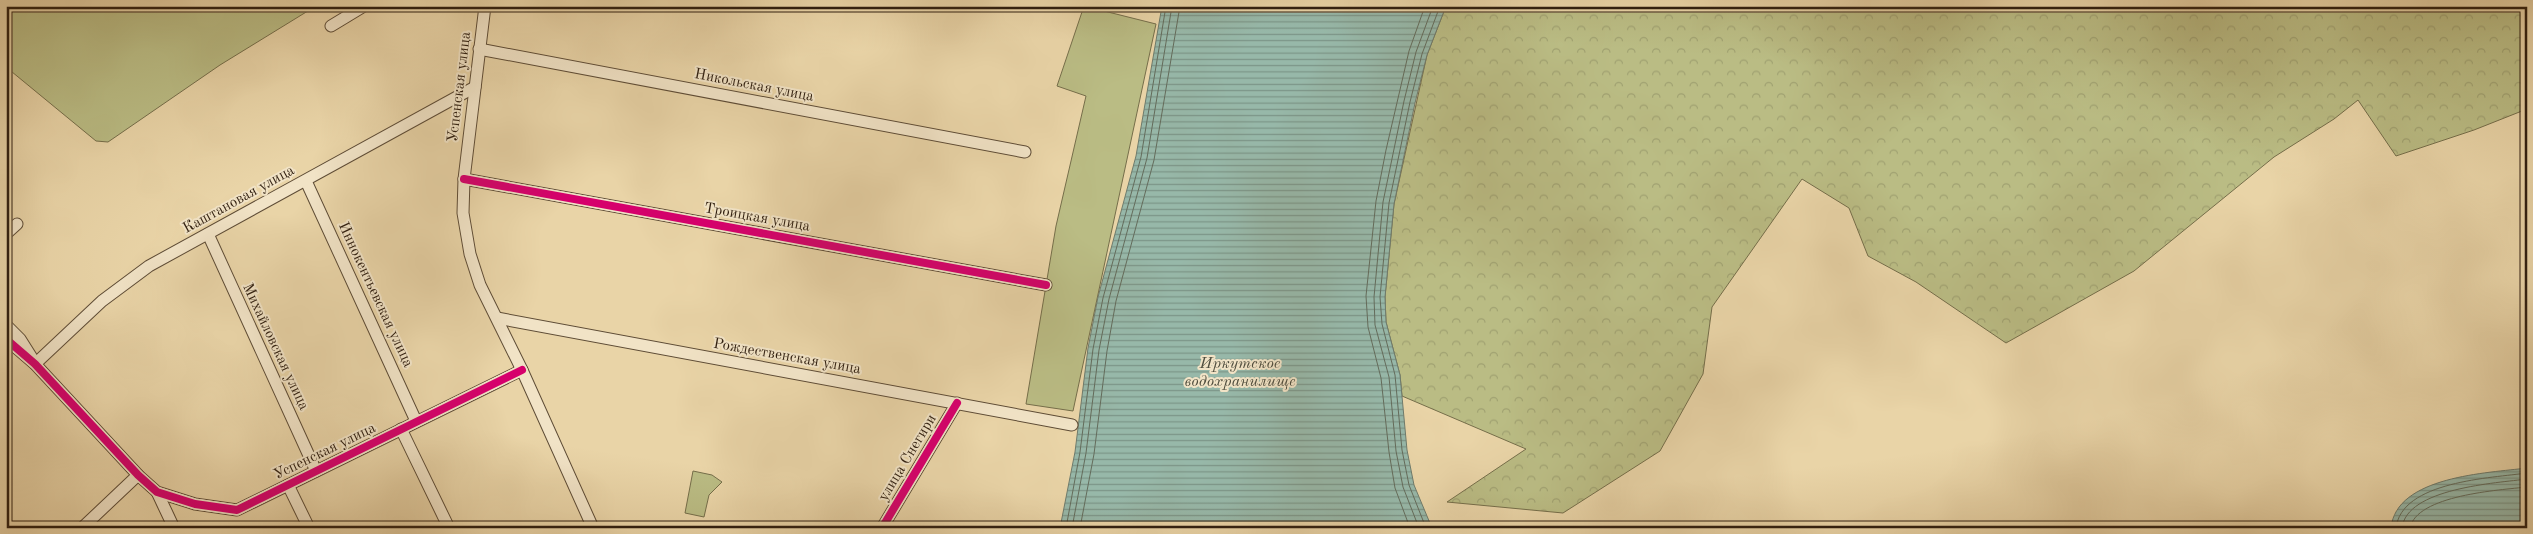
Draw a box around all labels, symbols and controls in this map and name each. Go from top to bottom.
street label: Успенская улица [446,30,474,143]
street label: Никольская улица [693,67,816,105]
street label: Каштановая улица [181,163,298,237]
street label: Троицкая улица [703,201,812,235]
street label: Иннокентьевская улица [335,220,415,370]
street label: Михайловская улица [239,281,311,413]
street label: Рождественская улица [712,337,863,377]
water label: Иркутское водохранилище [1185,356,1296,390]
street label: улица Снегири [876,412,940,504]
street label: Успенская улица [272,421,379,483]

